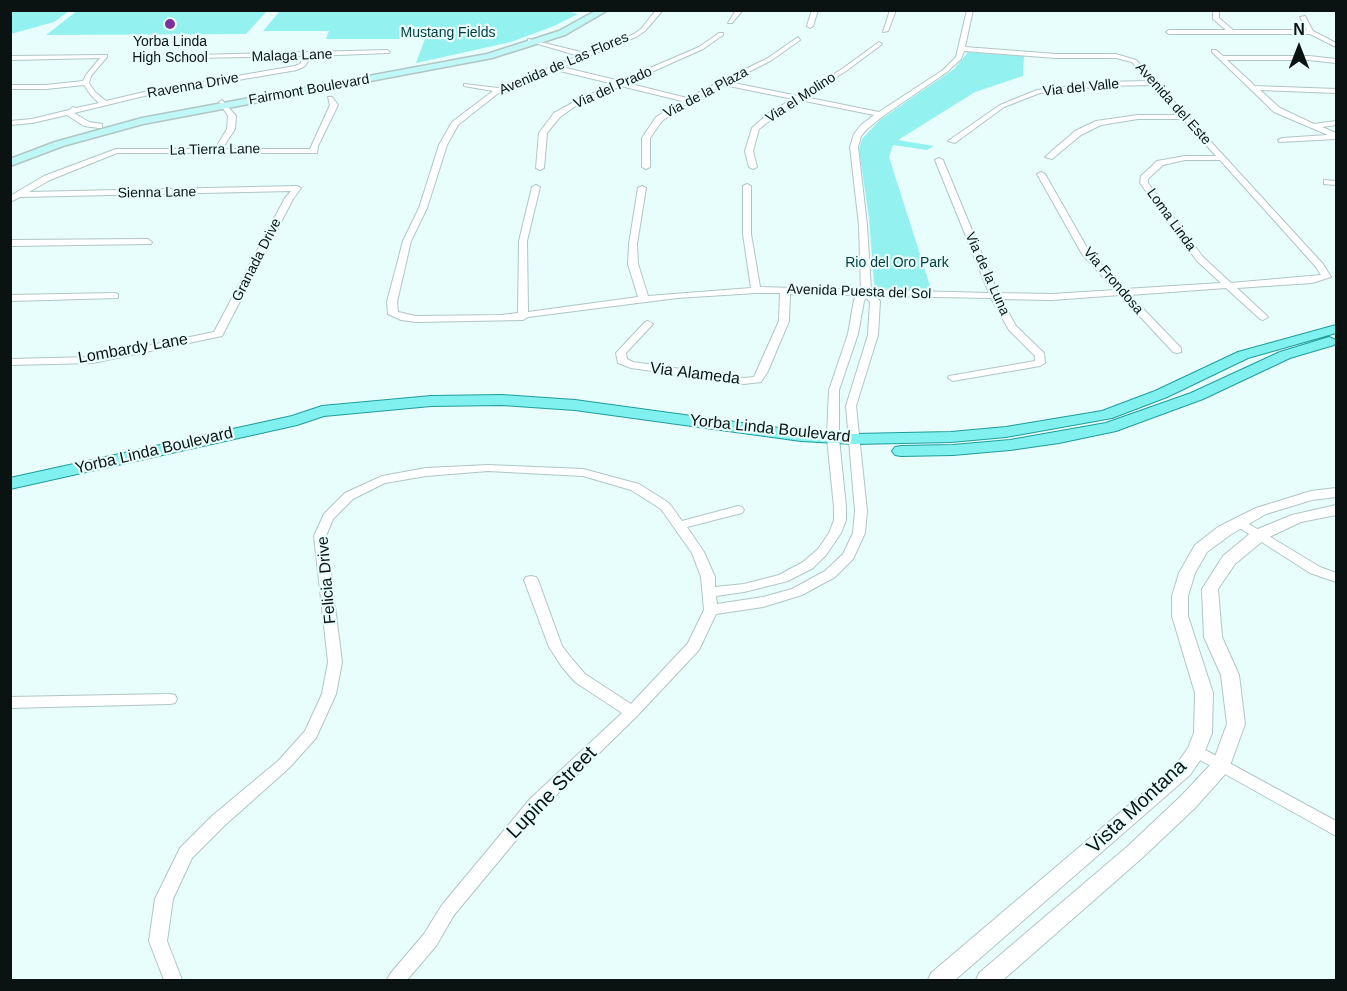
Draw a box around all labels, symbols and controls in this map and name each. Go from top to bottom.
marker: Yorba Linda High School [163,17,177,31]
north arrow [1269,18,1329,78]
text: N [1293,21,1305,38]
park label: Mustang Fields [401,25,495,41]
street label: Avenida de Las Flores [497,29,631,99]
place label: Yorba Linda High School [132,34,208,66]
street label: Malaga Lane [251,46,333,66]
street label: Avenida del Este [1132,59,1214,149]
street label: Via del Prado [571,63,655,113]
street label: Via de la Plaza [661,64,751,122]
street label: Via el Molino [763,69,839,127]
street label: Ravenna Drive [146,70,240,102]
street label: Fairmont Boulevard [247,71,371,109]
street label: Via del Valle [1042,76,1120,100]
street label: La Tierra Lane [170,141,260,159]
street label: Sienna Lane [118,184,196,202]
street label: Loma Linda [1143,185,1199,255]
street label: Granada Drive [229,216,285,304]
street label: Via de la Luna [961,230,1013,318]
street label: Via Frondosa [1079,244,1147,318]
park label: Rio del Oro Park [845,255,949,271]
street label: Avenida Puesta del Sol [786,281,932,303]
street label: Lombardy Lane [77,330,189,368]
street label: Via Alameda [649,359,741,389]
street label: Yorba Linda Boulevard [689,411,851,447]
street label: Yorba Linda Boulevard [73,424,235,478]
street label: Felicia Drive [314,535,340,625]
street label: Lupine Street [502,742,602,844]
street label: Vista Montana [1082,755,1192,859]

